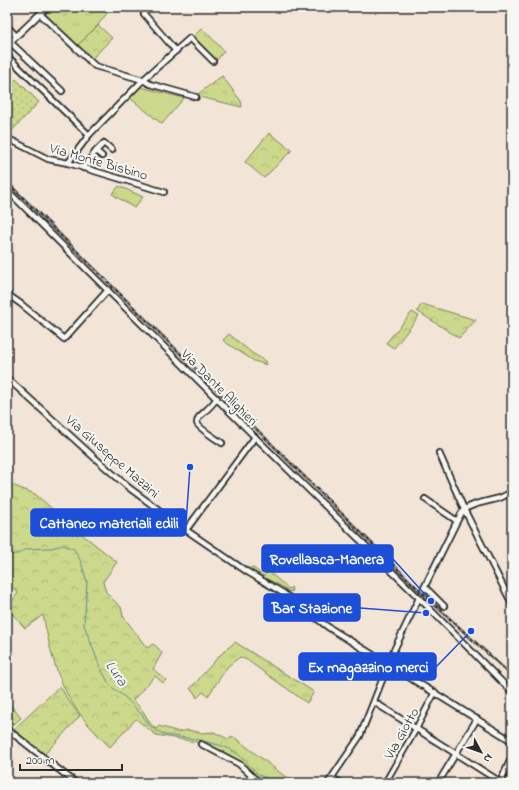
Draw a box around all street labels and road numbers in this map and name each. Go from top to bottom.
street label: Via Monte Bisbino [46,138,150,186]
street label: Via Dante Alighieri [174,344,262,432]
street label: Via Giuseppe Mazzini [60,410,164,504]
street label: Via Giotto [379,704,425,764]

